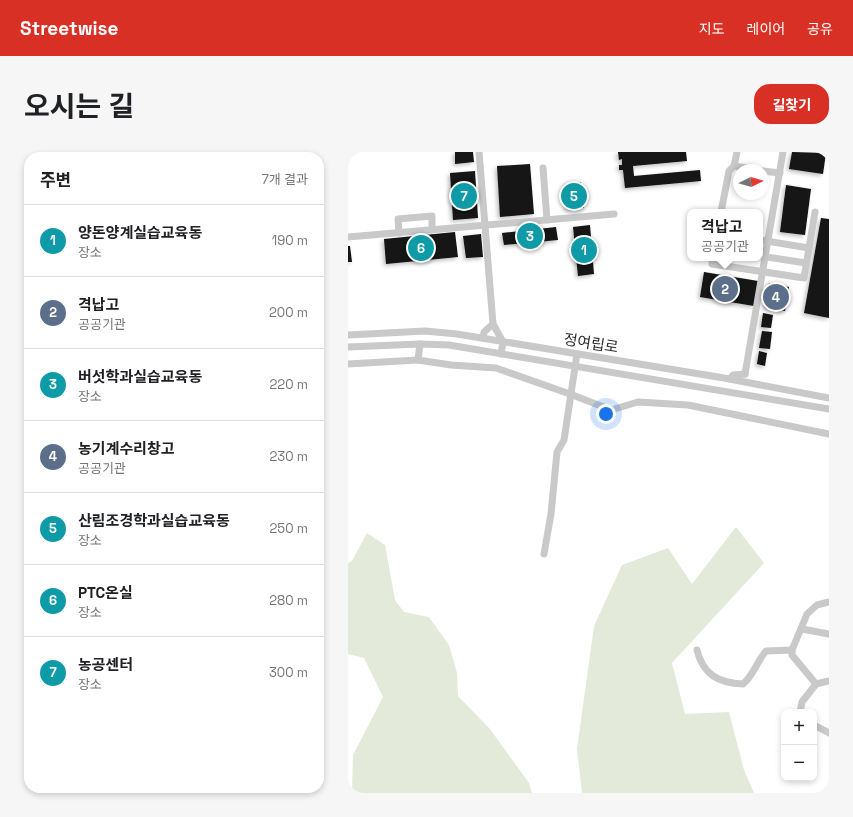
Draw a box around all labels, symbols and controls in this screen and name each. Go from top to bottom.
text: Streetwise [20,16,119,41]
text: 지도 [699,20,725,38]
text: 레이어 [747,20,785,38]
text: 공유 [807,20,833,38]
button: 길찾기 [754,84,829,124]
text: 오시는 길 [24,88,134,124]
north arrow [733,164,769,200]
text: 주변 [40,169,71,191]
text: 7개 결과 [261,171,308,188]
pin: 7 [451,181,477,211]
pin: 5 [561,181,587,211]
popup [687,209,763,261]
text: 격납고 [701,217,742,236]
pin: 3 [517,221,543,251]
text: 양돈양계실습교육동 [78,223,202,242]
text: 1 [50,232,56,249]
text: 190 m [272,232,308,249]
pin: 6 [408,233,434,263]
pin: 1 [571,235,597,265]
text: 공공기관 [701,238,749,255]
text: 장소 [78,244,102,261]
pin: 2 [712,274,738,304]
pin: 4 [763,282,789,312]
text: 격납고 [78,295,119,314]
text: 2 [49,304,57,321]
text: 200 m [269,304,308,321]
text: 공공기관 [78,316,126,333]
street label: 정여립로 [562,329,620,357]
text: 버섯학과실습교육동 [78,367,202,386]
text: 3 [49,376,57,393]
text: 220 m [269,376,308,393]
text: 장소 [78,388,102,405]
your location [596,404,616,424]
text: 농기계수리창고 [78,439,175,458]
text: 4 [49,448,57,465]
text: 230 m [270,448,308,465]
text: 공공기관 [78,460,126,477]
text: 산림조경학과실습교육동 [78,511,230,530]
text: 5 [49,520,57,537]
text: 250 m [270,520,308,537]
text: 장소 [78,532,102,549]
text: PTC온실 [78,583,133,602]
text: 6 [49,592,57,609]
text: 280 m [269,592,308,609]
text: 장소 [78,604,102,621]
text: 농공센터 [78,655,133,674]
text: 7 [49,664,57,681]
text: 300 m [269,664,308,681]
text: 장소 [78,676,102,693]
map controls [781,709,817,781]
button: + [781,709,817,745]
button: − [781,745,817,781]

